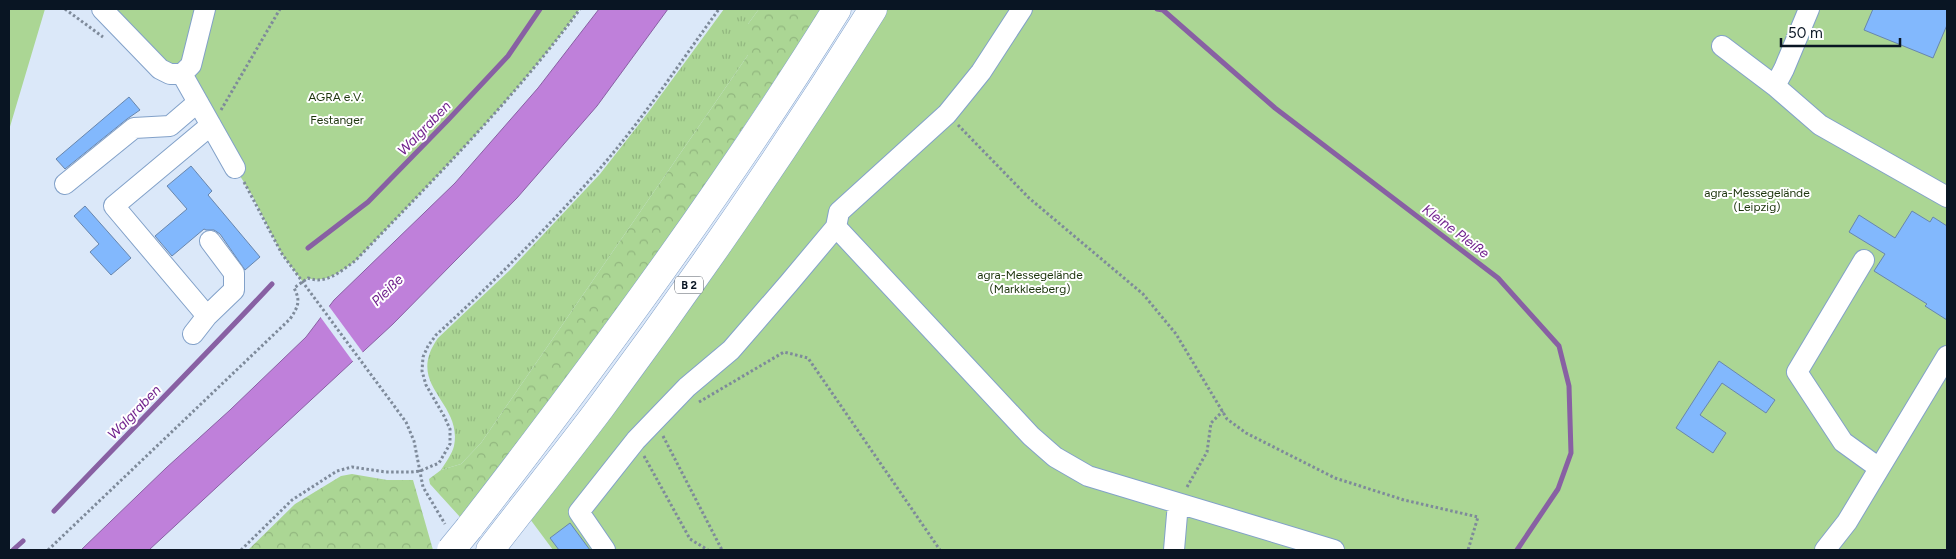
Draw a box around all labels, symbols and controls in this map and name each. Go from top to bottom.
scale bar [1781,15,1900,47]
text: 50 m [1788,24,1823,42]
park label: AGRA e.V. [308,90,364,104]
water label: Walgraben [394,97,455,159]
park label: Festanger [310,113,364,127]
park label: agra-Messegelände (Leipzig) [1704,186,1810,214]
water label: Kleine Pleiße [1419,201,1493,262]
park label: agra-Messegelände (Markkleeberg) [977,268,1083,296]
water label: Pleiße [368,271,407,310]
road number: B 2 [675,276,703,294]
water label: Walgraben [104,381,165,443]

